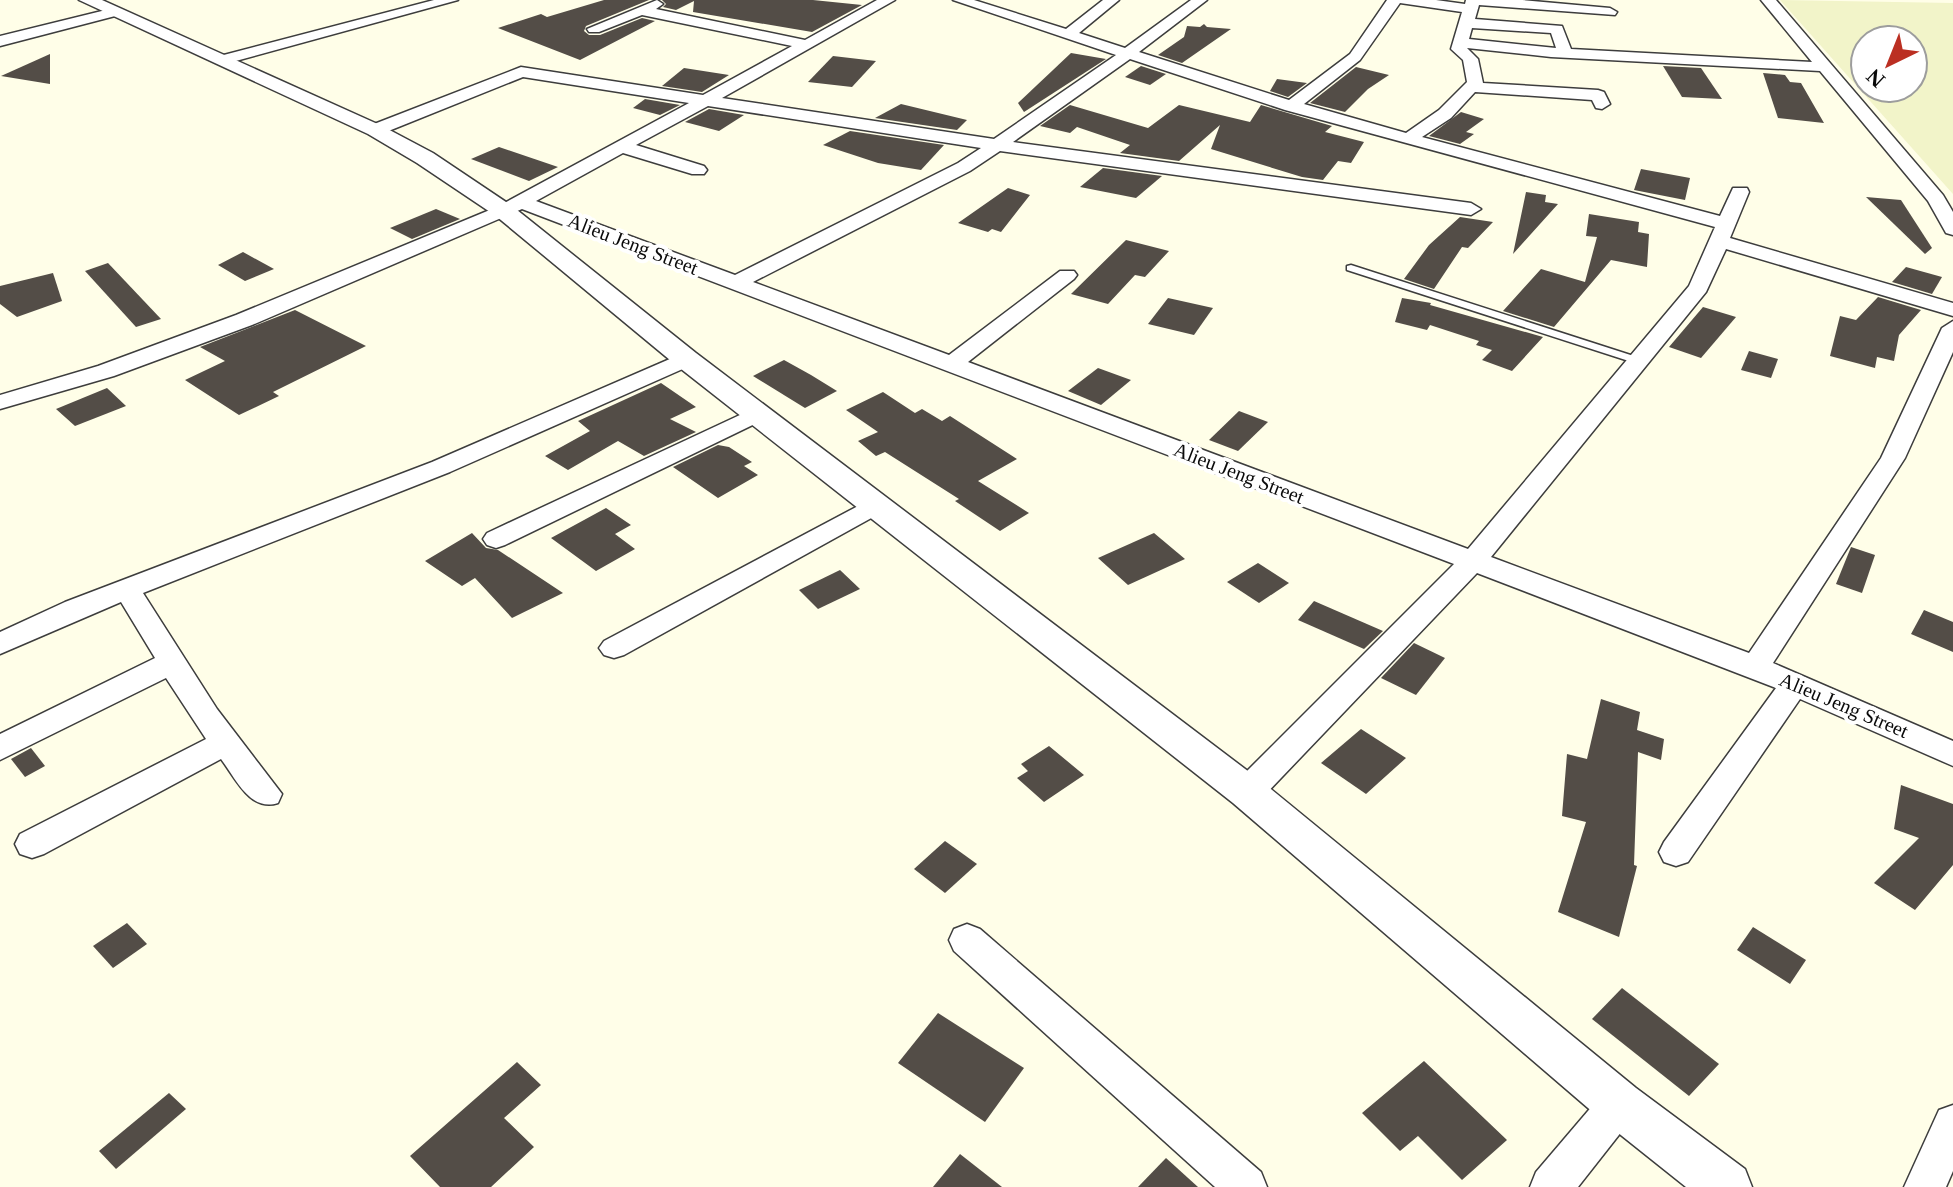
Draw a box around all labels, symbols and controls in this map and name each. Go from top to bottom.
north arrow [1849,24,1929,104]
text: N [1861,64,1890,93]
street label: Alieu Jeng Street [564,209,702,280]
street label: Alieu Jeng Street [1170,438,1308,509]
street label: Alieu Jeng Street [1776,668,1912,743]

